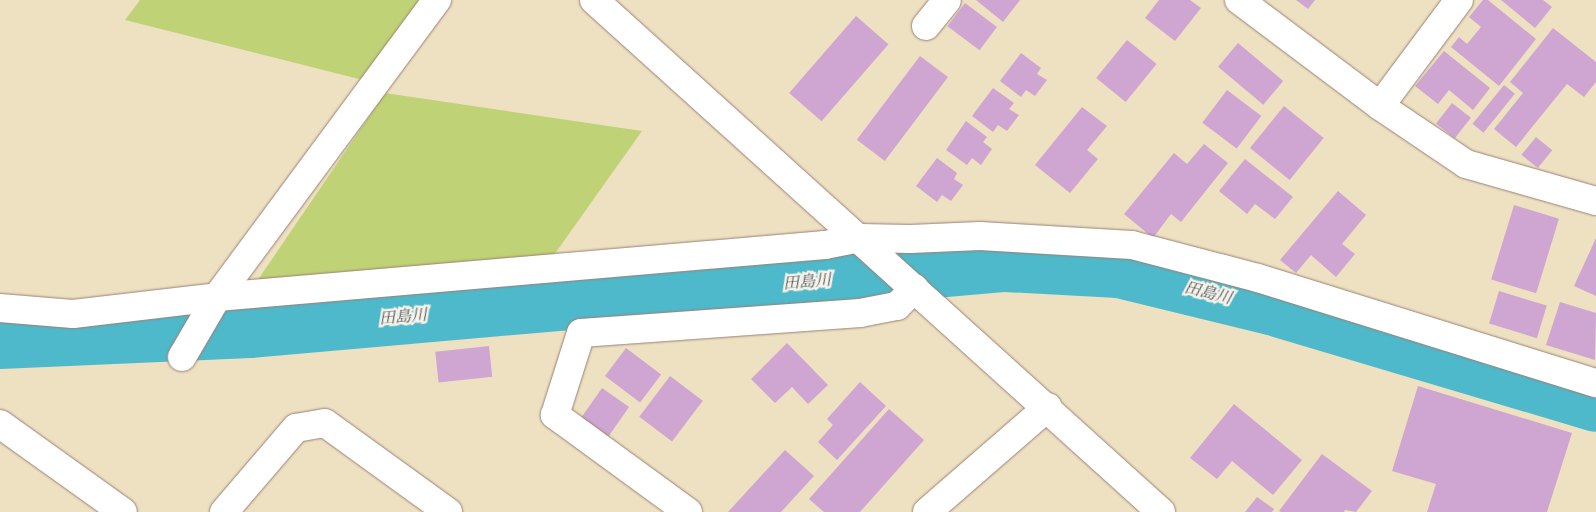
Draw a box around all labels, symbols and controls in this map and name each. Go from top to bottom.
water label: 田島川 [782,270,832,294]
water label: 田島川 [1182,278,1234,308]
water label: 田島川 [378,305,428,329]

